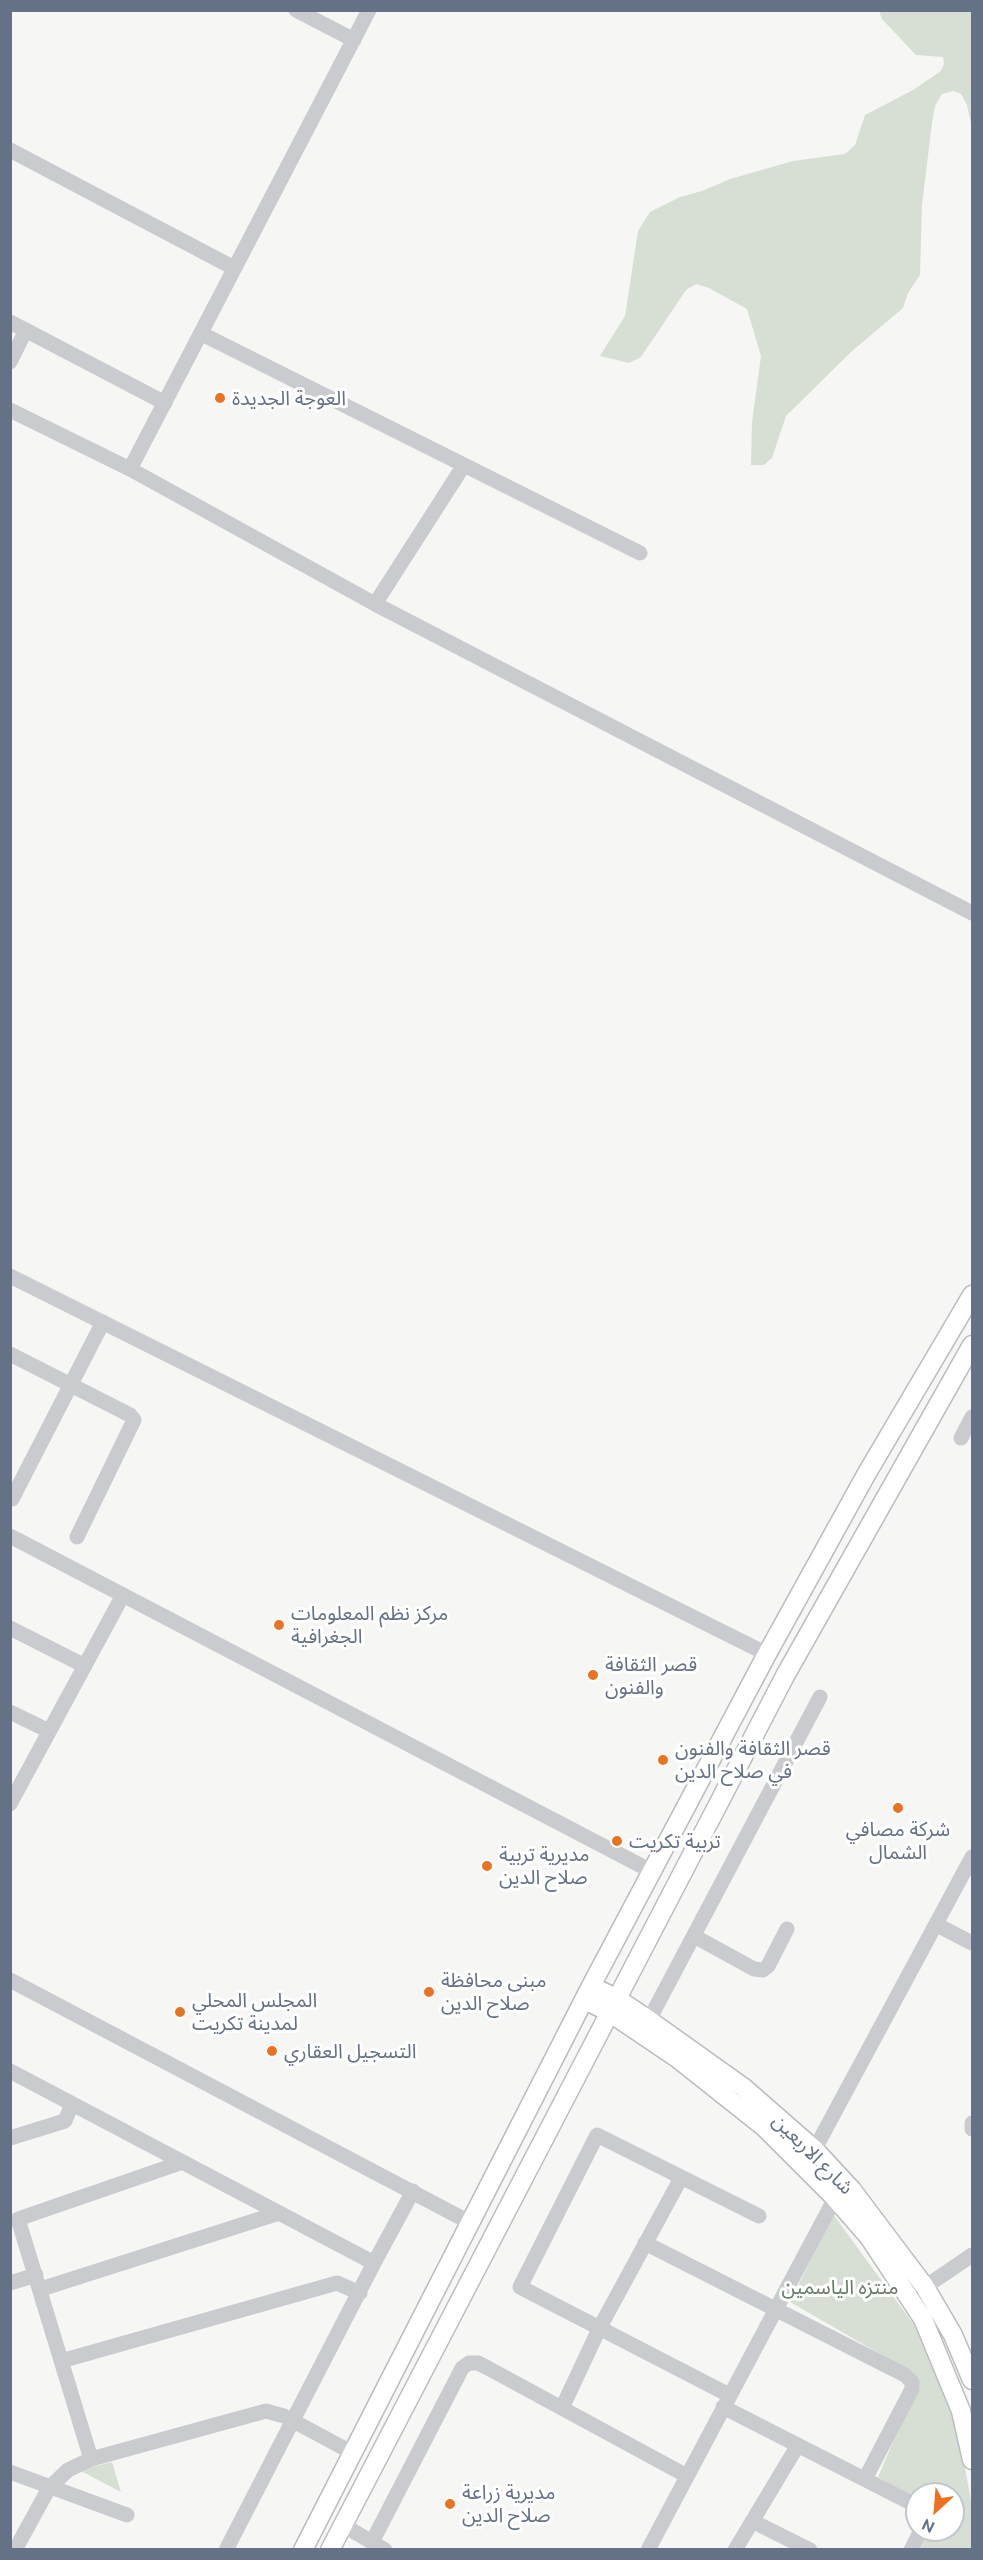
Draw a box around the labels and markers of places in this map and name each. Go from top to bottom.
place label: العوجة الجديدة [232,386,346,410]
marker: العوجة الجديدة [213,391,227,405]
place label: مركز نظم المعلومات الجغرافية [291,1601,448,1648]
marker: مركز نظم المعلومات الجغرافية [272,1618,286,1632]
place label: قصر الثقافة والفنون [605,1652,697,1699]
marker: قصر الثقافة والفنون [586,1668,600,1682]
place label: قصر الثقافة والفنون في صلاح الدين [675,1736,831,1783]
marker: قصر الثقافة والفنون في صلاح الدين [656,1753,670,1767]
marker: شركة مصافي الشمال [891,1801,905,1815]
place label: شركة مصافي الشمال [846,1817,950,1864]
place label: تربية تكريت [629,1829,721,1853]
marker: تربية تكريت [610,1834,624,1848]
place label: مديرية تربية صلاح الدين [499,1842,590,1889]
marker: مديرية تربية صلاح الدين [480,1859,494,1873]
place label: مبنى محافظة صلاح الدين [441,1968,546,2015]
marker: مبنى محافظة صلاح الدين [422,1985,436,1999]
place label: المجلس المحلي لمدينة تكريت [192,1988,317,2035]
marker: المجلس المحلي لمدينة تكريت [173,2005,187,2019]
place label: التسجيل العقاري [284,2039,416,2063]
marker: التسجيل العقاري [265,2044,279,2058]
place label: مديرية زراعة صلاح الدين [462,2480,555,2527]
marker: مديرية زراعة صلاح الدين [443,2497,457,2511]

